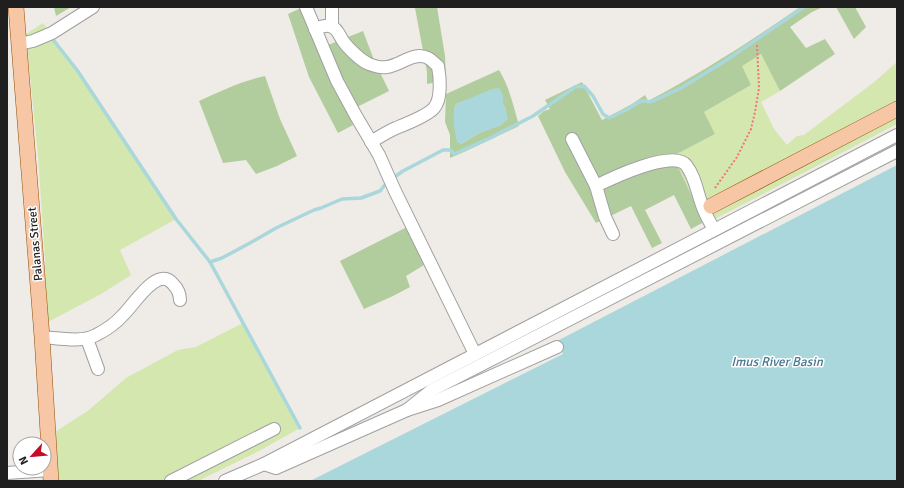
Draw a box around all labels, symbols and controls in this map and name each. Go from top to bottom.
street label: Palanas Street [25,206,46,281]
water label: Imus River Basin [731,354,824,370]
north arrow [12,436,52,476]
text: N [16,454,31,467]

